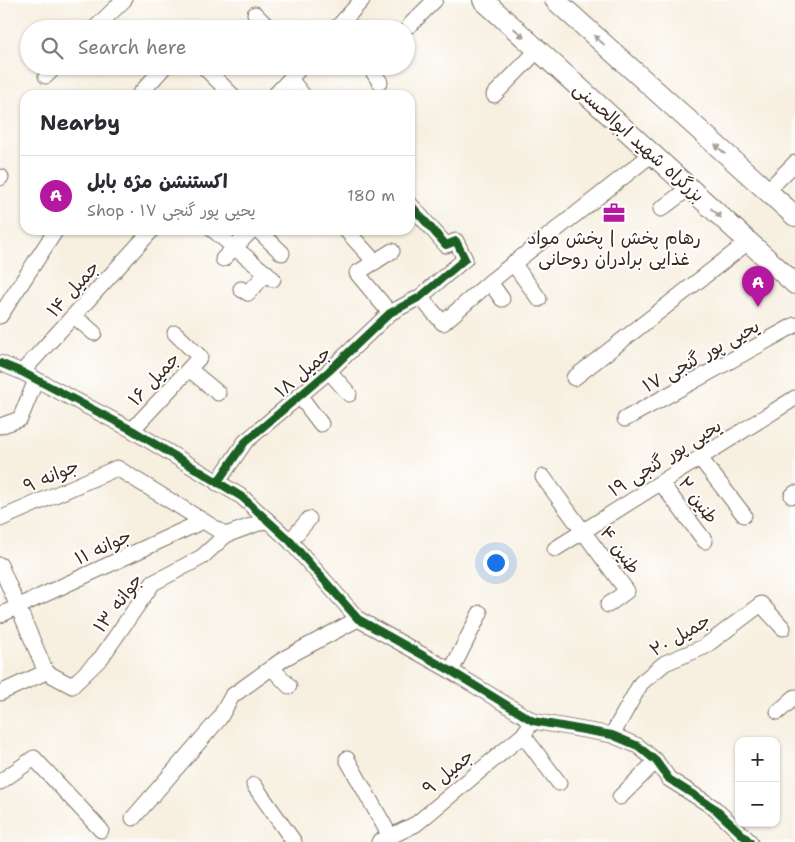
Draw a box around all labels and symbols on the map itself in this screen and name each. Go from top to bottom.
one-way arrow [512,27,524,39]
one-way arrow [594,34,606,46]
street label: بزرگراه شهید ابوالحسنی [568,77,710,207]
one-way arrow [713,143,726,154]
office icon: رهام پخش | پخش مواد غذایی برادران روحانی [601,200,627,226]
one-way arrow [710,207,722,219]
place label: رهام پخش | پخش مواد غذایی برادران روحانی [527,226,701,271]
street label: جمیل ۱۴ [41,256,105,322]
pin: A [742,266,774,307]
street label: یحیی پور گنجی ۱۷ [638,314,764,398]
street label: جمیل ۱۸ [270,341,336,403]
street label: جمیل ۱۶ [123,347,185,411]
street label: یحیی پور گنجی ۱۹ [604,414,726,502]
street label: جوانه ۹ [20,454,82,498]
street label: طنین ۲ [673,472,723,528]
street label: طنین ۴ [594,521,646,579]
street label: جوانه ۱۱ [71,524,135,570]
your location [483,550,509,576]
street label: جوانه ۱۳ [88,569,148,637]
street label: جمیل ۲۰ [645,608,715,662]
street label: جمیل ۹ [418,744,478,800]

